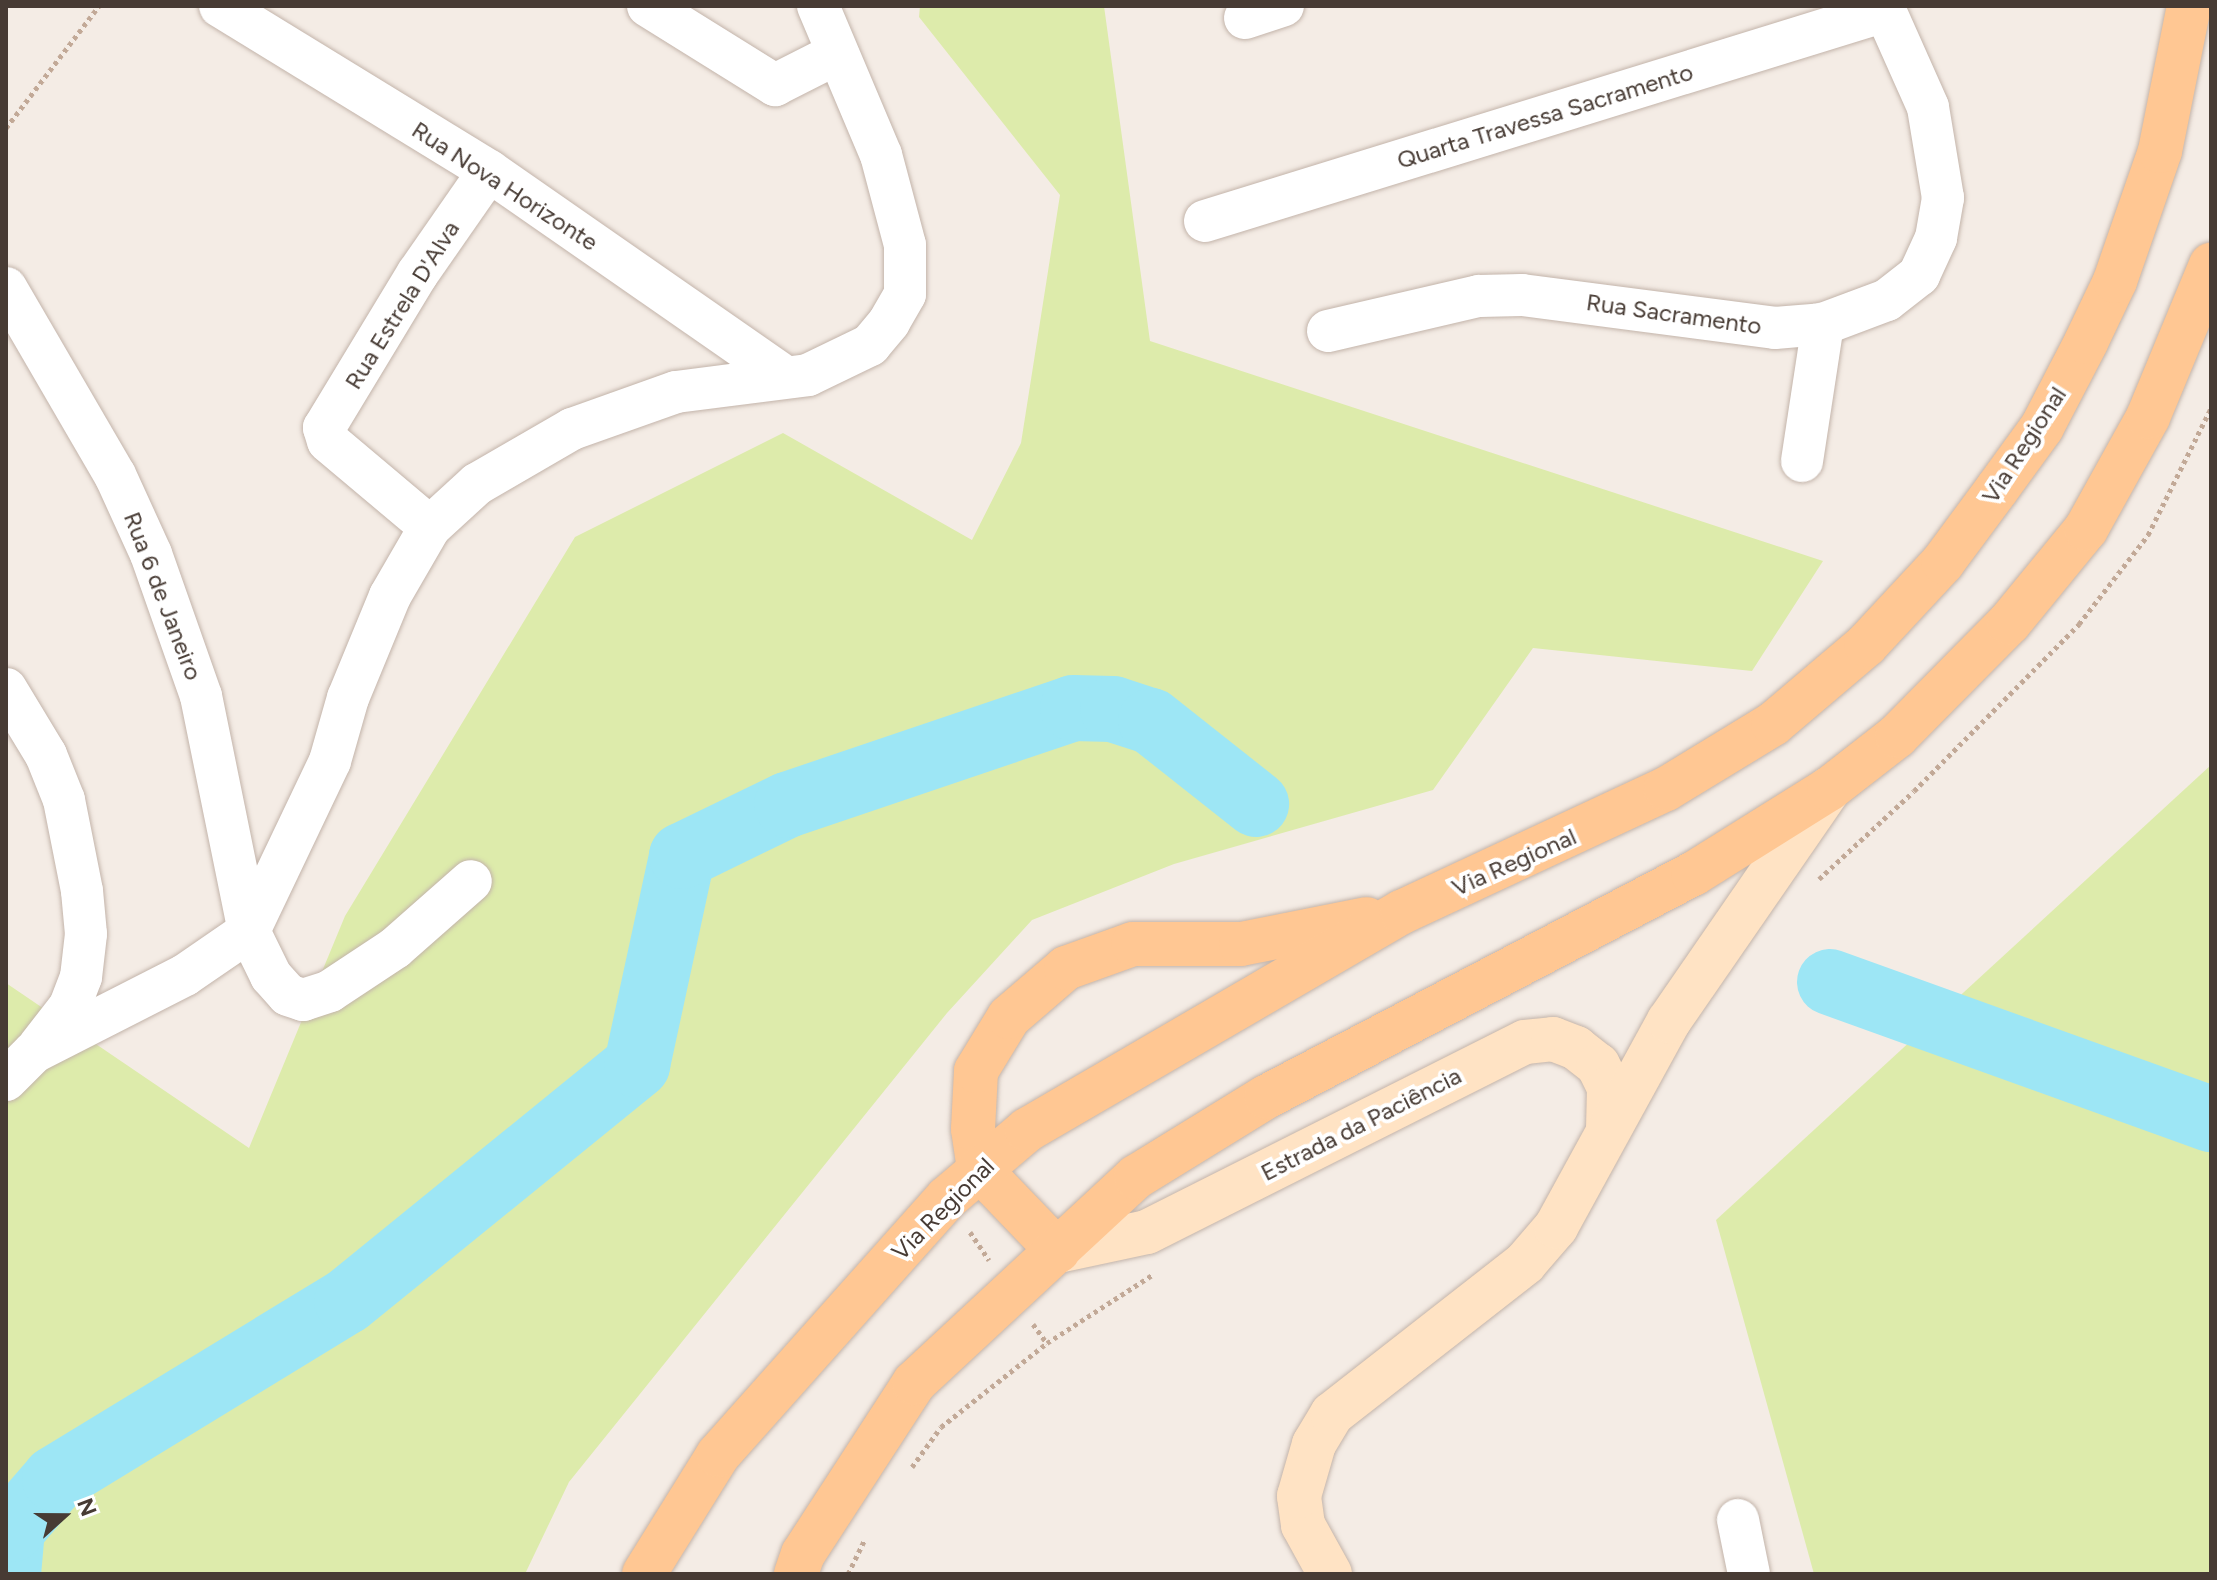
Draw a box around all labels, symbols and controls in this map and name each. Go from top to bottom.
street label: Quarta Travessa Sacramento [1394,57,1696,175]
street label: Rua Nova Horizonte [407,115,603,257]
street label: Rua Estrela D'Alva [339,216,465,394]
street label: Rua Sacramento [1584,287,1764,341]
street label: Via Regional [1976,381,2072,509]
street label: Rua 6 de Janeiro [118,508,208,684]
street label: Via Regional [1447,822,1581,902]
street label: Estrada da Paciência [1256,1061,1466,1187]
street label: Via Regional [886,1152,1000,1266]
north arrow [24,1476,104,1556]
text: N [71,1494,103,1520]

